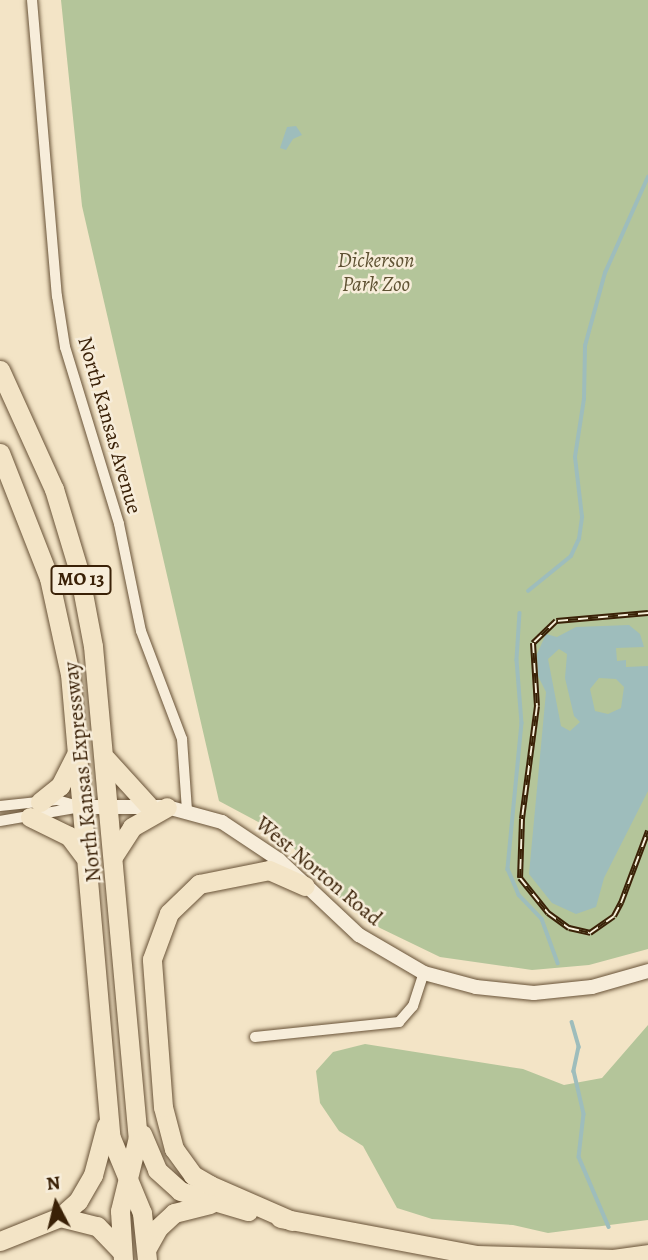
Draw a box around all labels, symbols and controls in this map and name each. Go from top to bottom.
park label: Dickerson Park Zoo [338,247,414,297]
street label: North Kansas Avenue [73,334,147,516]
road number: MO 13 [50,565,112,596]
street label: North Kansas Expressway [58,661,106,883]
street label: West Norton Road [251,811,387,931]
north arrow [21,1169,91,1239]
text: N [45,1169,62,1197]

